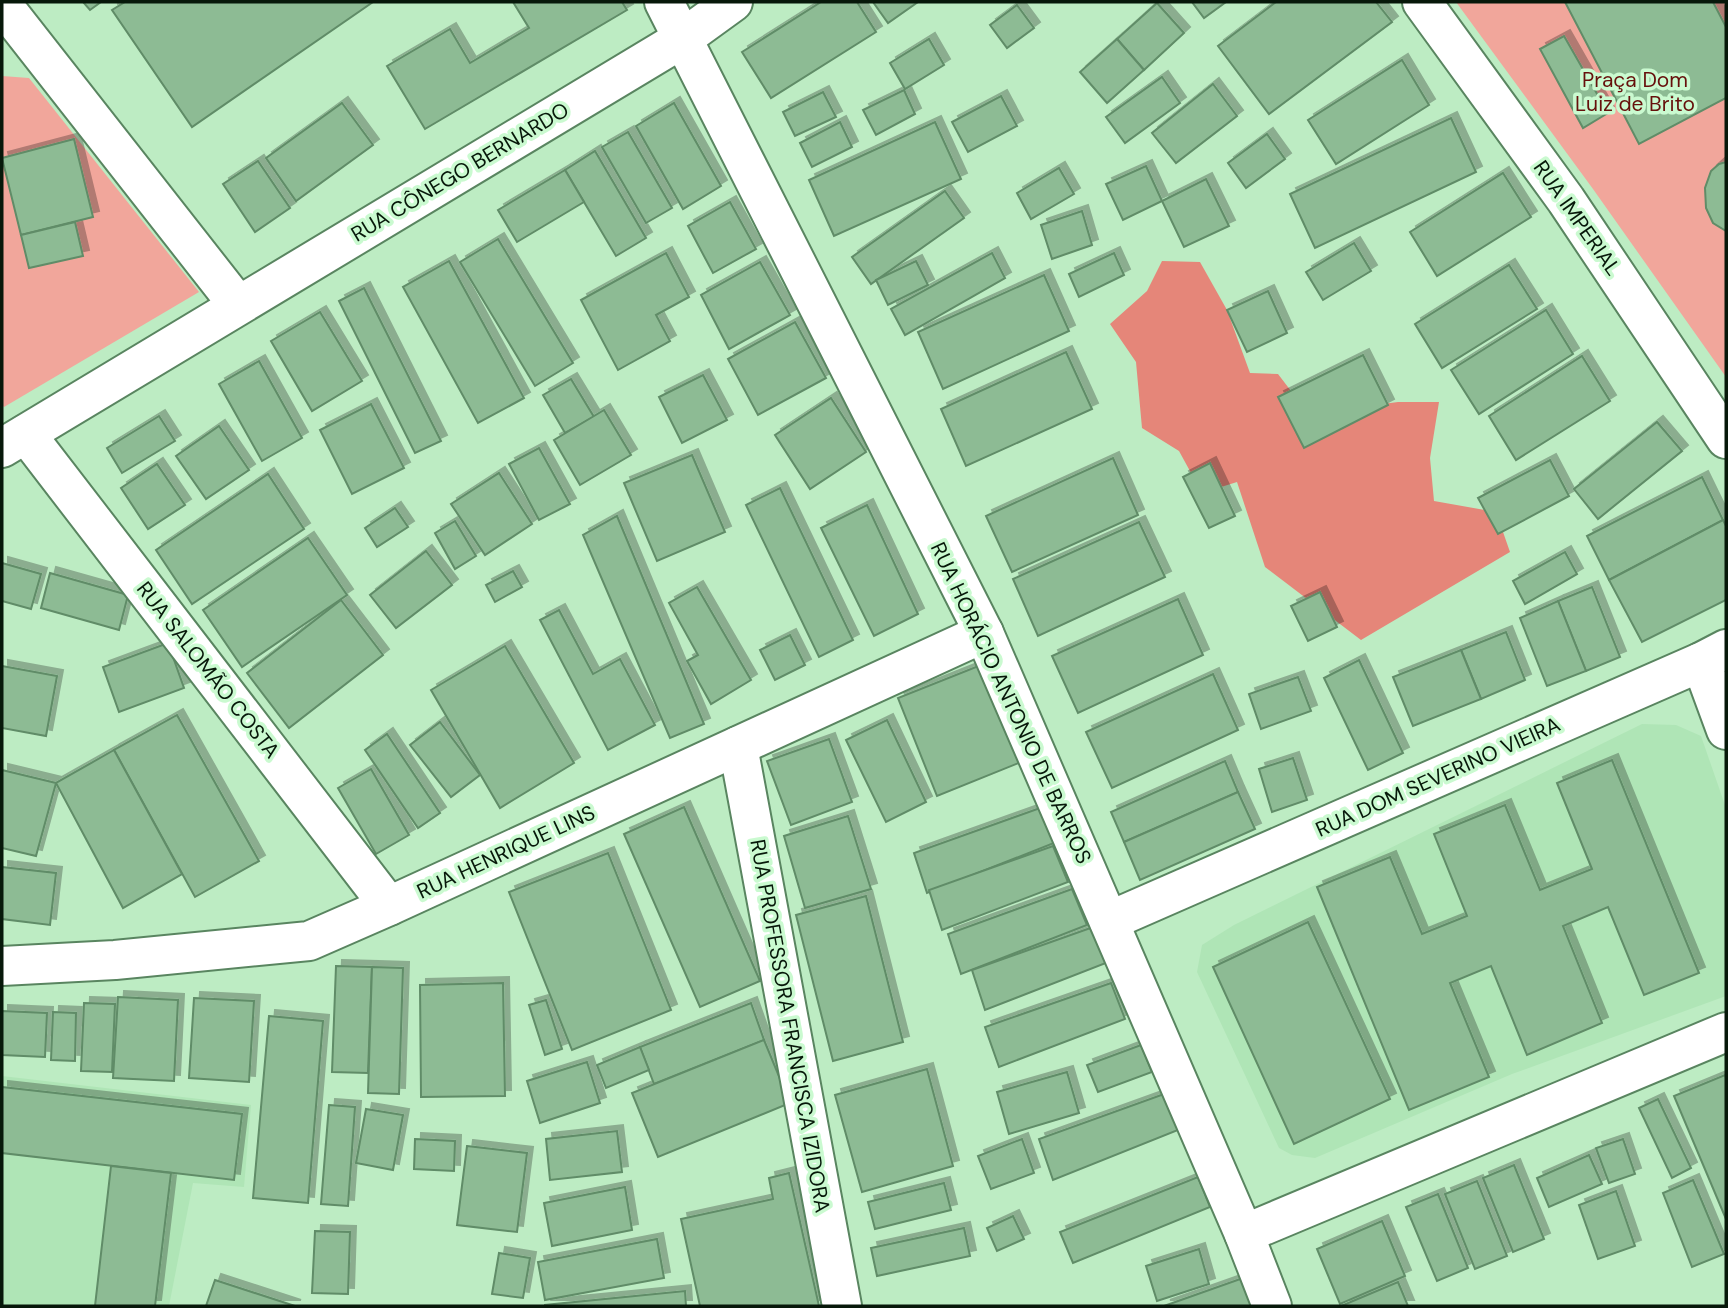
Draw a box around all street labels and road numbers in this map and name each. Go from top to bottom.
street label: RUA CÔNEGO BERNARDO [346,96,574,248]
street label: RUA IMPERIAL [1527,155,1627,281]
street label: RUA HORÁCIO ANTONIO DE BARROS [924,538,1098,868]
street label: RUA SALOMÃO COSTA [130,576,286,764]
street label: RUA DOM SEVERINO VIEIRA [1311,710,1565,844]
street label: RUA HENRIQUE LINS [412,798,600,906]
street label: RUA PROFESSORA FRANCISCA IZIDORA [743,837,837,1215]

